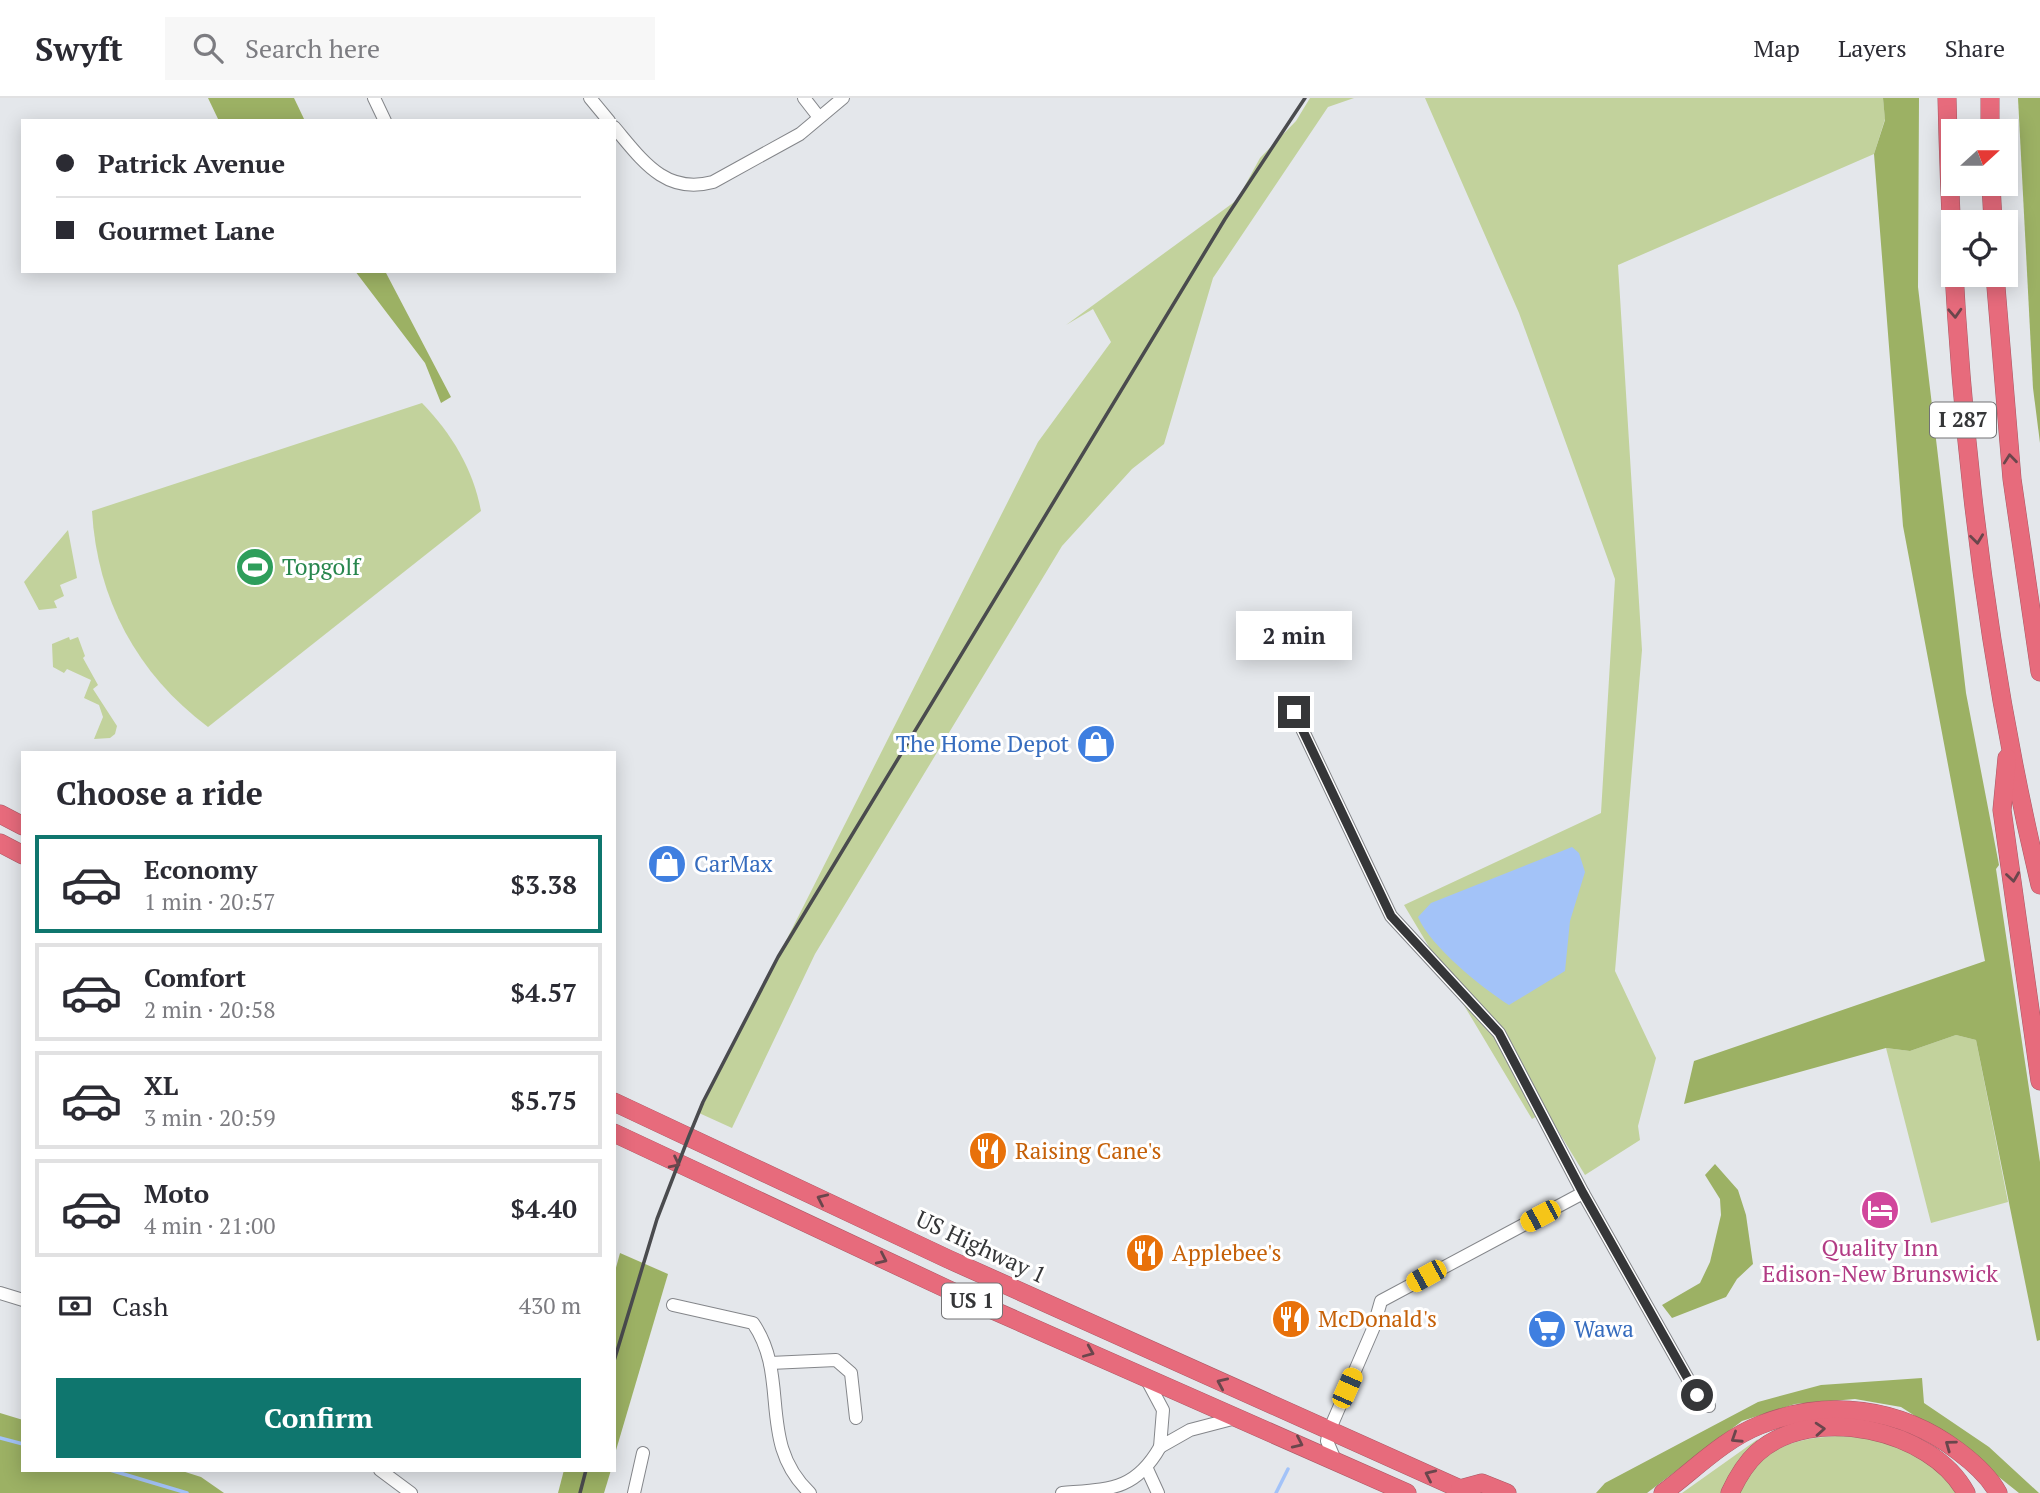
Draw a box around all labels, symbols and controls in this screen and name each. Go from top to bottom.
search box [165,17,655,80]
text: Swyft [35,27,123,70]
icon: search [189,29,227,67]
text: Search here [245,31,380,65]
text: Map [1753,32,1800,64]
text: Layers [1838,32,1907,64]
text: Share [1945,32,2005,64]
north arrow [1941,119,2018,196]
map controls [1941,119,2018,287]
text: Patrick Avenue [98,146,285,180]
button: locate [1941,210,2018,287]
text: Gourmet Lane [98,213,275,247]
one-way arrow [1947,308,1962,319]
road number: I 287 [1930,402,1996,438]
one-way arrow [2003,453,2018,464]
one-way arrow [1970,534,1985,545]
sports icon: Topgolf [234,546,276,588]
place label: Topgolf [282,551,362,582]
callout: 2 min [1236,610,1352,660]
text: 2 min [1263,620,1325,651]
route end [1278,696,1310,728]
shop icon: The Home Depot [1075,723,1117,765]
place label: The Home Depot [896,728,1069,759]
text: Choose a ride [56,772,263,814]
shop icon: CarMax [646,843,688,885]
place label: CarMax [694,848,773,879]
text: Economy [144,852,257,886]
icon: car [60,853,123,916]
text: $3.38 [511,867,577,901]
one-way arrow [2005,871,2020,883]
text: 1 min · 20:57 [144,886,276,917]
text: Comfort [144,960,246,994]
icon: car [60,961,123,1024]
text: $4.57 [511,975,577,1009]
text: 2 min · 20:58 [144,994,276,1025]
text: XL [144,1068,178,1102]
icon: car [60,1069,123,1132]
text: $5.75 [511,1083,577,1117]
text: 3 min · 20:59 [144,1102,276,1133]
restaurant icon: Raising Cane's [967,1130,1009,1172]
place label: Raising Cane's [1015,1135,1162,1166]
one-way arrow [668,1155,680,1169]
text: Moto [144,1176,209,1210]
icon: car [60,1177,123,1240]
hotel icon: Quality Inn Edison-New Brunswick [1859,1189,1901,1231]
text: $4.40 [511,1191,577,1225]
one-way arrow [817,1194,829,1208]
car [1517,1197,1564,1235]
street label: US Highway 1 [911,1203,1051,1290]
text: 4 min · 21:00 [144,1210,276,1241]
restaurant icon: Applebee's [1124,1232,1166,1274]
place label: Quality Inn Edison-New Brunswick [1762,1232,1998,1289]
place label: Applebee's [1172,1237,1281,1268]
one-way arrow [874,1251,887,1265]
car [1403,1257,1450,1295]
road number: US 1 [942,1284,1002,1318]
icon: cash [56,1287,94,1325]
text: Cash [112,1289,168,1323]
text: 430 m [519,1290,581,1321]
restaurant icon: McDonald's [1270,1298,1312,1340]
place label: McDonald's [1318,1303,1437,1334]
supermarket icon: Wawa [1526,1308,1568,1350]
place label: Wawa [1574,1313,1634,1344]
one-way arrow [1083,1343,1095,1357]
car [1329,1365,1366,1411]
one-way arrow [1216,1377,1229,1391]
button: Confirm [56,1378,581,1458]
route start [1681,1379,1713,1411]
one-way arrow [1815,1422,1826,1437]
one-way arrow [1731,1429,1744,1442]
one-way arrow [1291,1435,1303,1449]
one-way arrow [1946,1441,1958,1454]
one-way arrow [1425,1469,1437,1483]

